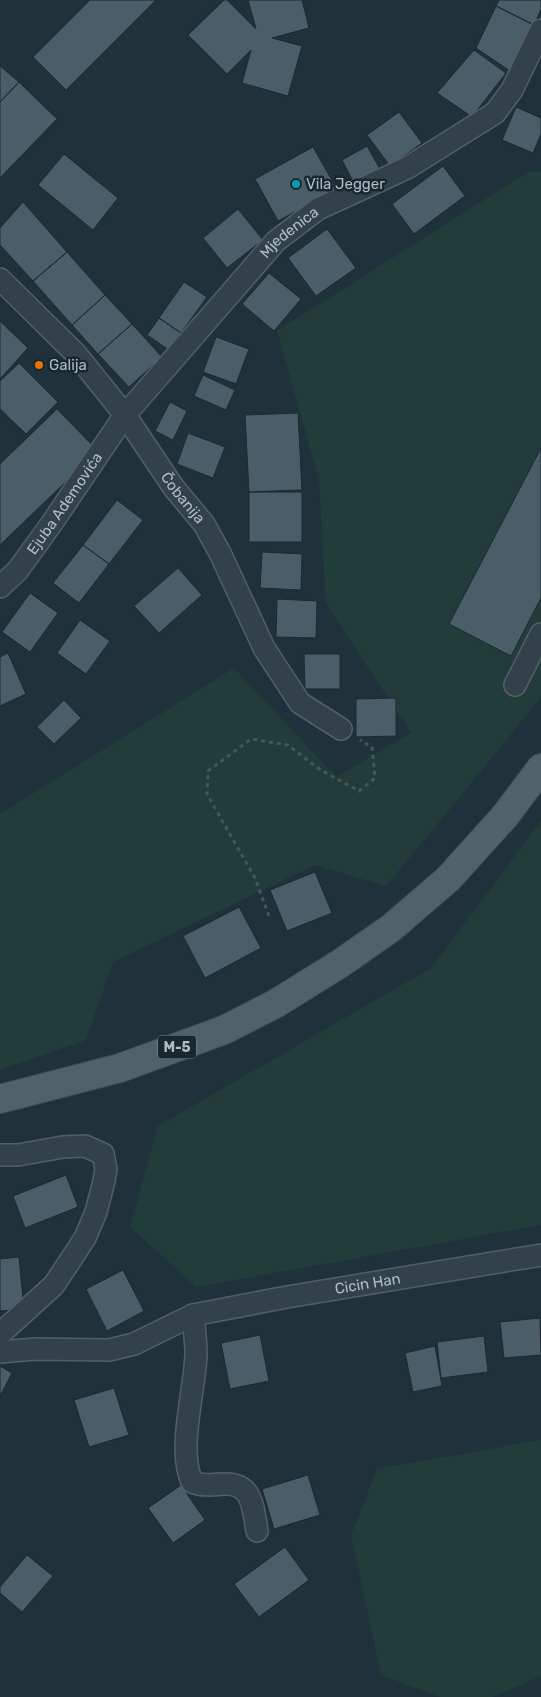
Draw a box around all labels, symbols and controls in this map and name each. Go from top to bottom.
place label: Vila Jegger [306,175,385,193]
marker: Vila Jegger [290,178,302,190]
street label: Mjedenica [256,203,322,262]
place label: Galija [49,356,87,374]
marker: Galija [33,359,45,371]
street label: Ejuba Ademovića [23,449,106,558]
street label: Čobanija [157,469,209,527]
road number: M-5 [158,1036,196,1058]
street label: Cicin Han [333,1269,402,1298]

